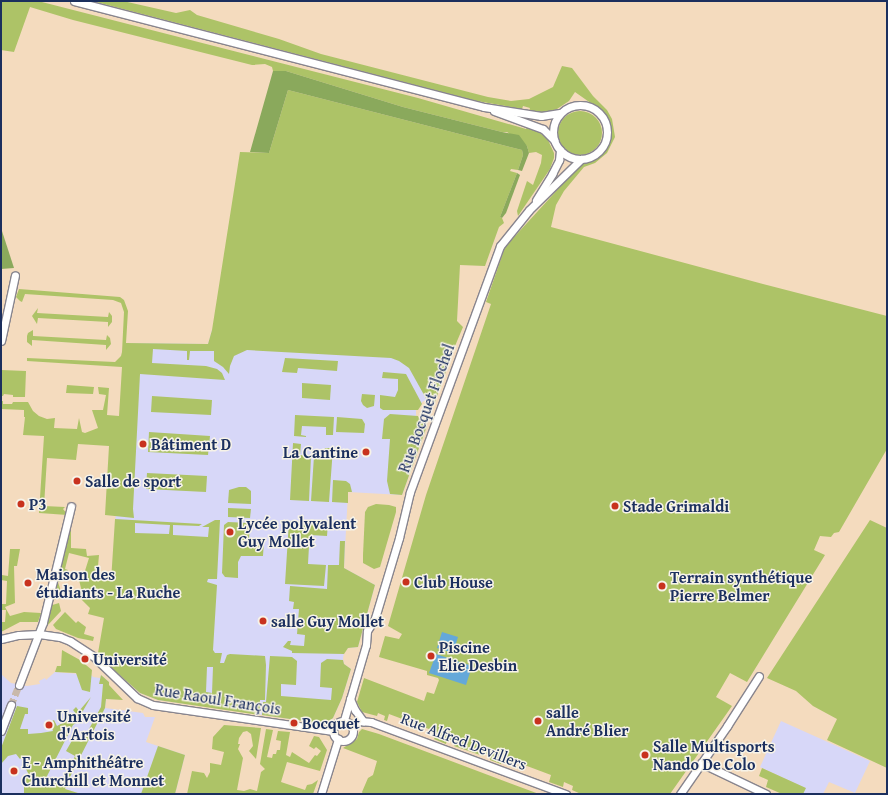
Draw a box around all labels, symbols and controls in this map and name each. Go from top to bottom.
street label: Rue Bocquet Flochel [394,341,458,475]
place label: Bâtiment D [151,434,231,454]
marker: Bâtiment D [138,439,148,449]
place label: La Cantine [283,442,358,462]
marker: La Cantine [361,447,371,457]
place label: Salle de sport [85,471,181,491]
marker: Salle de sport [72,476,82,486]
place label: P3 [29,494,47,514]
place label: Stade Grimaldi [623,496,729,516]
marker: P3 [16,499,26,509]
marker: Stade Grimaldi [610,501,620,511]
place label: Lycée polyvalent Guy Mollet [238,513,356,551]
marker: Lycée polyvalent Guy Mollet [225,527,235,537]
place label: Maison des étudiants - La Ruche [36,564,180,602]
place label: Terrain synthétique Pierre Belmer [670,567,812,605]
place label: Club House [414,572,493,592]
marker: Club House [401,577,411,587]
marker: Maison des étudiants - La Ruche [23,578,33,588]
marker: Terrain synthétique Pierre Belmer [657,581,667,591]
place label: salle Guy Mollet [271,611,384,631]
marker: salle Guy Mollet [258,616,268,626]
place label: Piscine Elie Desbin [439,637,517,675]
place label: Université [93,649,167,669]
marker: Piscine Elie Desbin [426,651,436,661]
marker: Université [80,654,90,664]
street label: Rue Raoul François [154,680,282,718]
place label: salle André Blier [546,702,629,740]
place label: Université d'Artois [57,706,131,744]
street label: Rue Alfred Devillers [398,708,530,774]
place label: Bocquet [302,713,360,733]
marker: salle André Blier [533,716,543,726]
marker: Bocquet [289,718,299,728]
marker: Université d'Artois [44,720,54,730]
place label: Salle Multisports Nando De Colo [653,736,775,774]
marker: Salle Multisports Nando De Colo [640,750,650,760]
place label: E - Amphithéâtre Churchill et Monnet [22,752,164,790]
marker: E - Amphithéâtre Churchill et Monnet [9,766,19,776]

